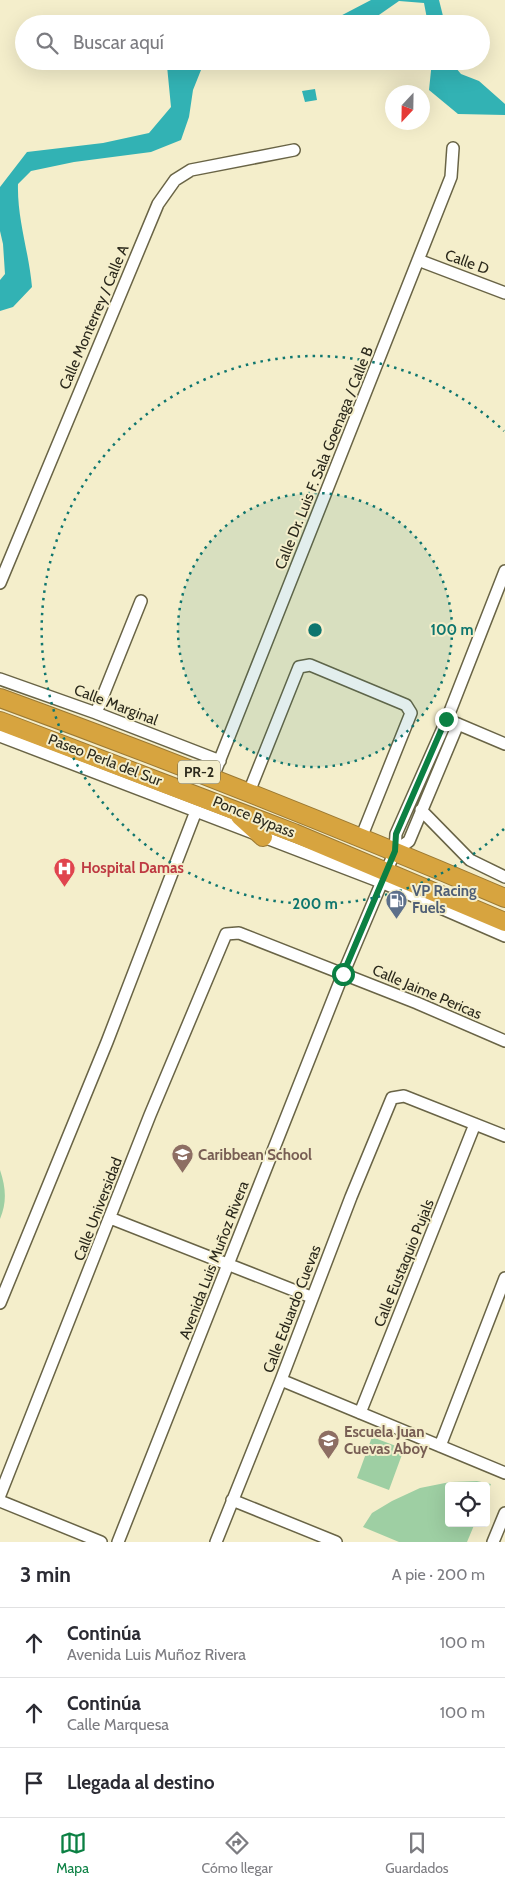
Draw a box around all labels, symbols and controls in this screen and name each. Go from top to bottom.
search box [15,15,490,70]
icon: search [33,29,61,57]
text: Buscar aquí [73,31,164,54]
north arrow [385,85,430,130]
street label: Calle Monterrey / Calle A [55,241,133,392]
street label: Calle D [443,246,491,278]
street label: Calle Dr. Luis F. Sala Goenaga / Calle B [271,344,377,572]
centre of rings [306,621,324,639]
text: 100 m [430,621,474,639]
street label: Calle Marginal [71,681,161,729]
route end [435,708,458,731]
street label: Paseo Perla del Sur [46,730,165,790]
road number: PR-2 [178,760,220,784]
street label: Ponce Bypass [210,792,298,842]
hospital icon: Hospital Damas [53,856,77,887]
place label: Hospital Damas [81,859,184,877]
place label: VP Racing Fuels [412,882,477,917]
fuel station icon: VP Racing Fuels [384,888,408,919]
text: 200 m [292,895,338,913]
street label: Calle Jaime Pericas [370,961,484,1023]
route start [332,963,355,986]
school or university icon: Caribbean School [170,1143,194,1174]
place label: Caribbean School [198,1146,312,1164]
street label: Calle Universidad [70,1155,126,1263]
street label: Avenida Luis Muñoz Rivera [176,1178,253,1342]
street label: Calle Eustaquio Pujals [370,1196,438,1330]
street label: Calle Eduardo Cuevas [259,1242,325,1376]
place label: Escuela Juan Cuevas Aboy [344,1423,429,1458]
school or university icon: Escuela Juan Cuevas Aboy [316,1429,340,1460]
map controls [445,1482,490,1527]
button: locate [445,1482,490,1527]
text: 3 min [20,1562,71,1587]
text: A pie · 200 m [392,1565,485,1584]
text: Continúa [67,1622,141,1645]
icon: ahead [20,1629,48,1657]
text: 100 m [440,1633,485,1652]
text: Avenida Luis Muñoz Rivera [67,1645,246,1664]
text: Continúa [67,1692,141,1715]
icon: ahead [20,1699,48,1727]
text: 100 m [440,1703,485,1722]
text: Calle Marquesa [67,1715,169,1734]
icon: arrive [20,1769,48,1797]
text: Llegada al destino [67,1771,214,1794]
tab: Mapa [56,1829,89,1877]
tab: Cómo llegar [202,1829,273,1877]
tab: Guardados [385,1829,449,1877]

